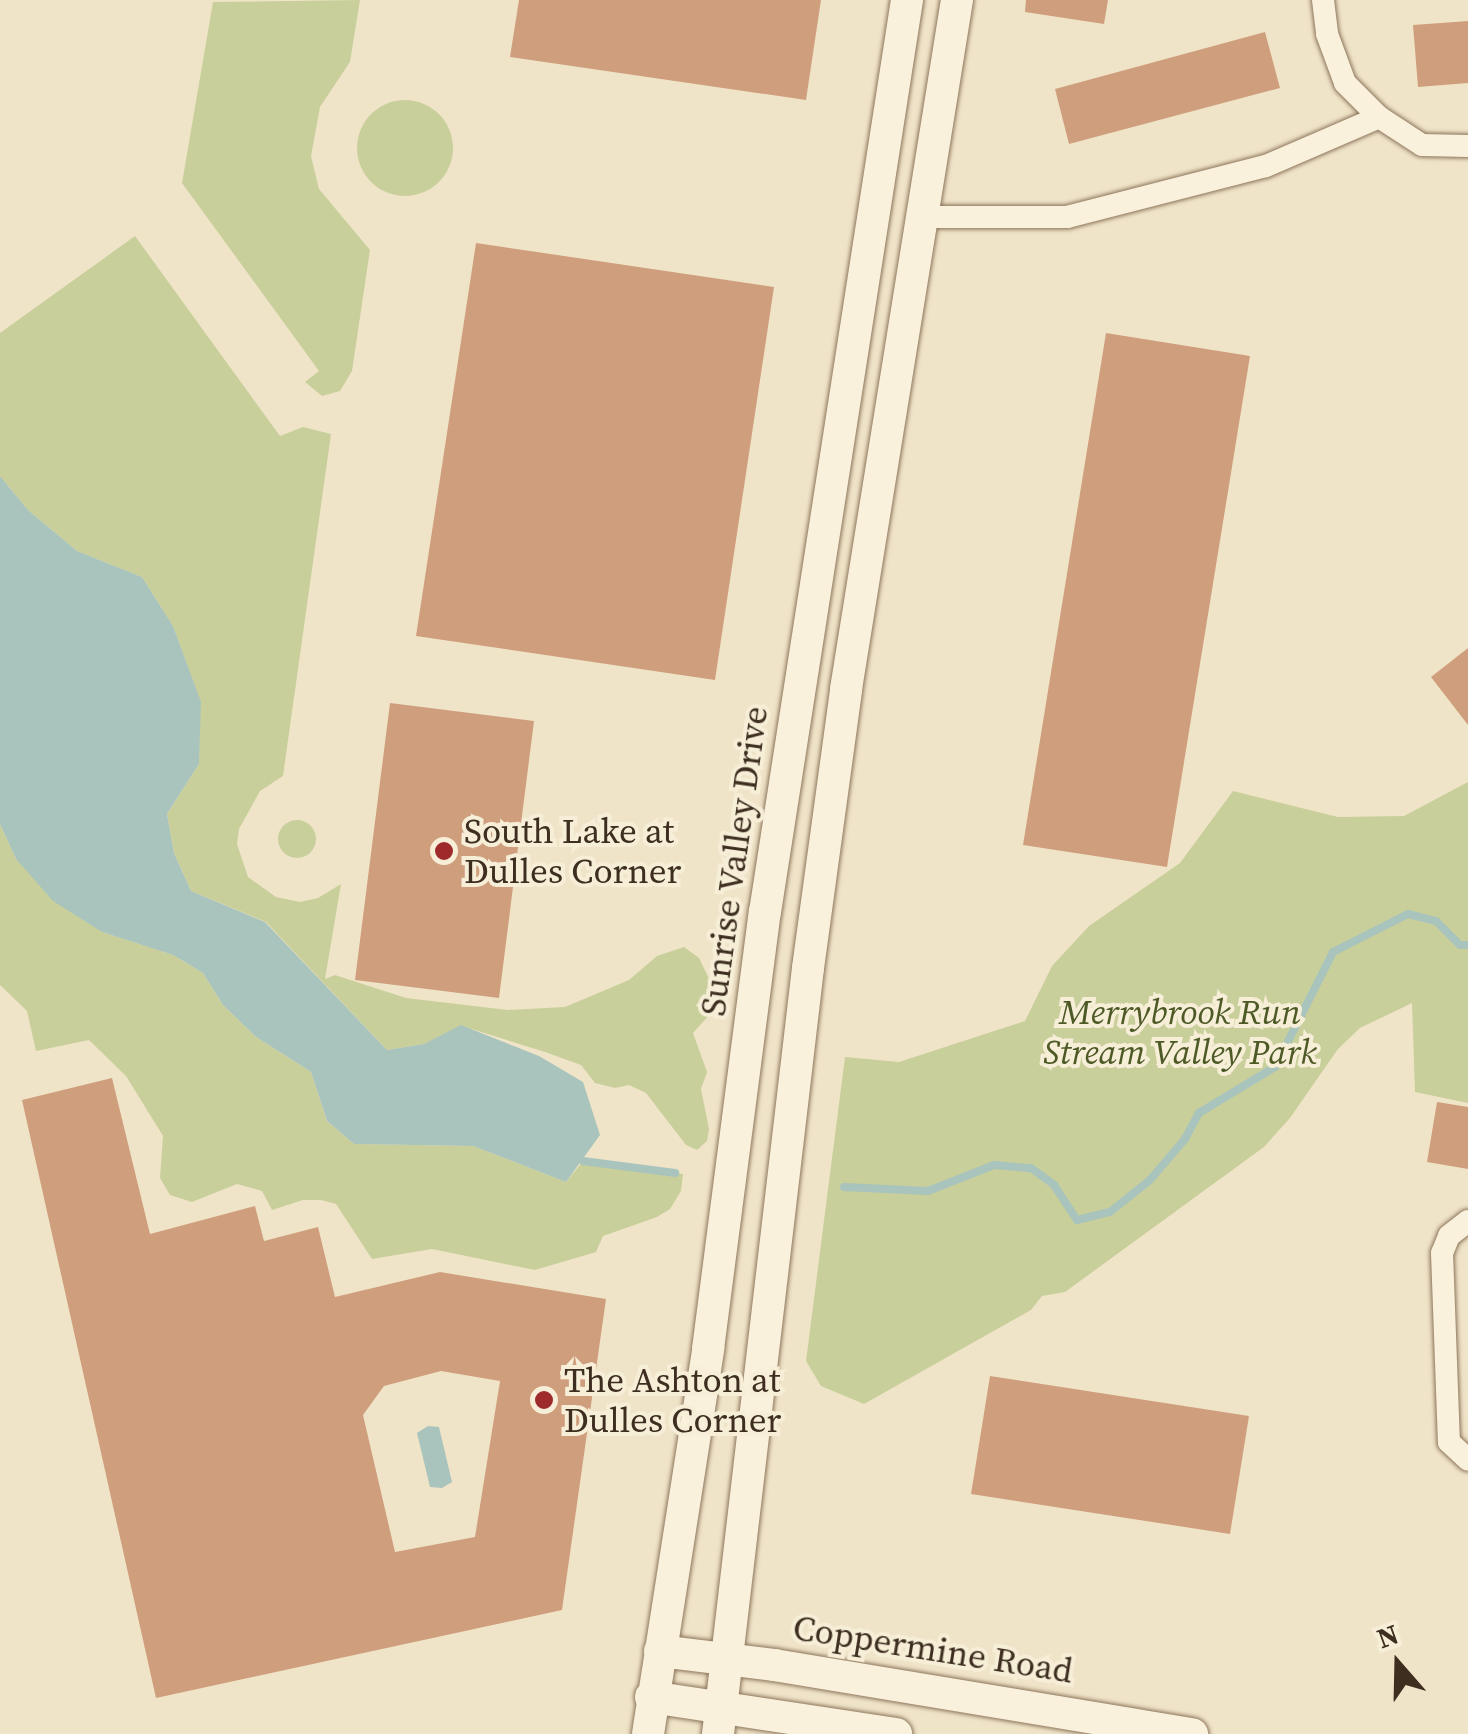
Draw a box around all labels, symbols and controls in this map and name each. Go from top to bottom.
street label: Sunrise Valley Drive [691,703,777,1019]
place label: South Lake at Dulles Corner [464,810,681,892]
marker: South Lake at Dulles Corner [433,840,455,862]
park label: Merrybrook Run Stream Valley Park [1043,991,1317,1073]
place label: The Ashton at Dulles Corner [564,1359,781,1441]
marker: The Ashton at Dulles Corner [533,1389,555,1411]
street label: Coppermine Road [790,1606,1076,1692]
north arrow [1348,1614,1448,1714]
text: N [1372,1614,1404,1657]

